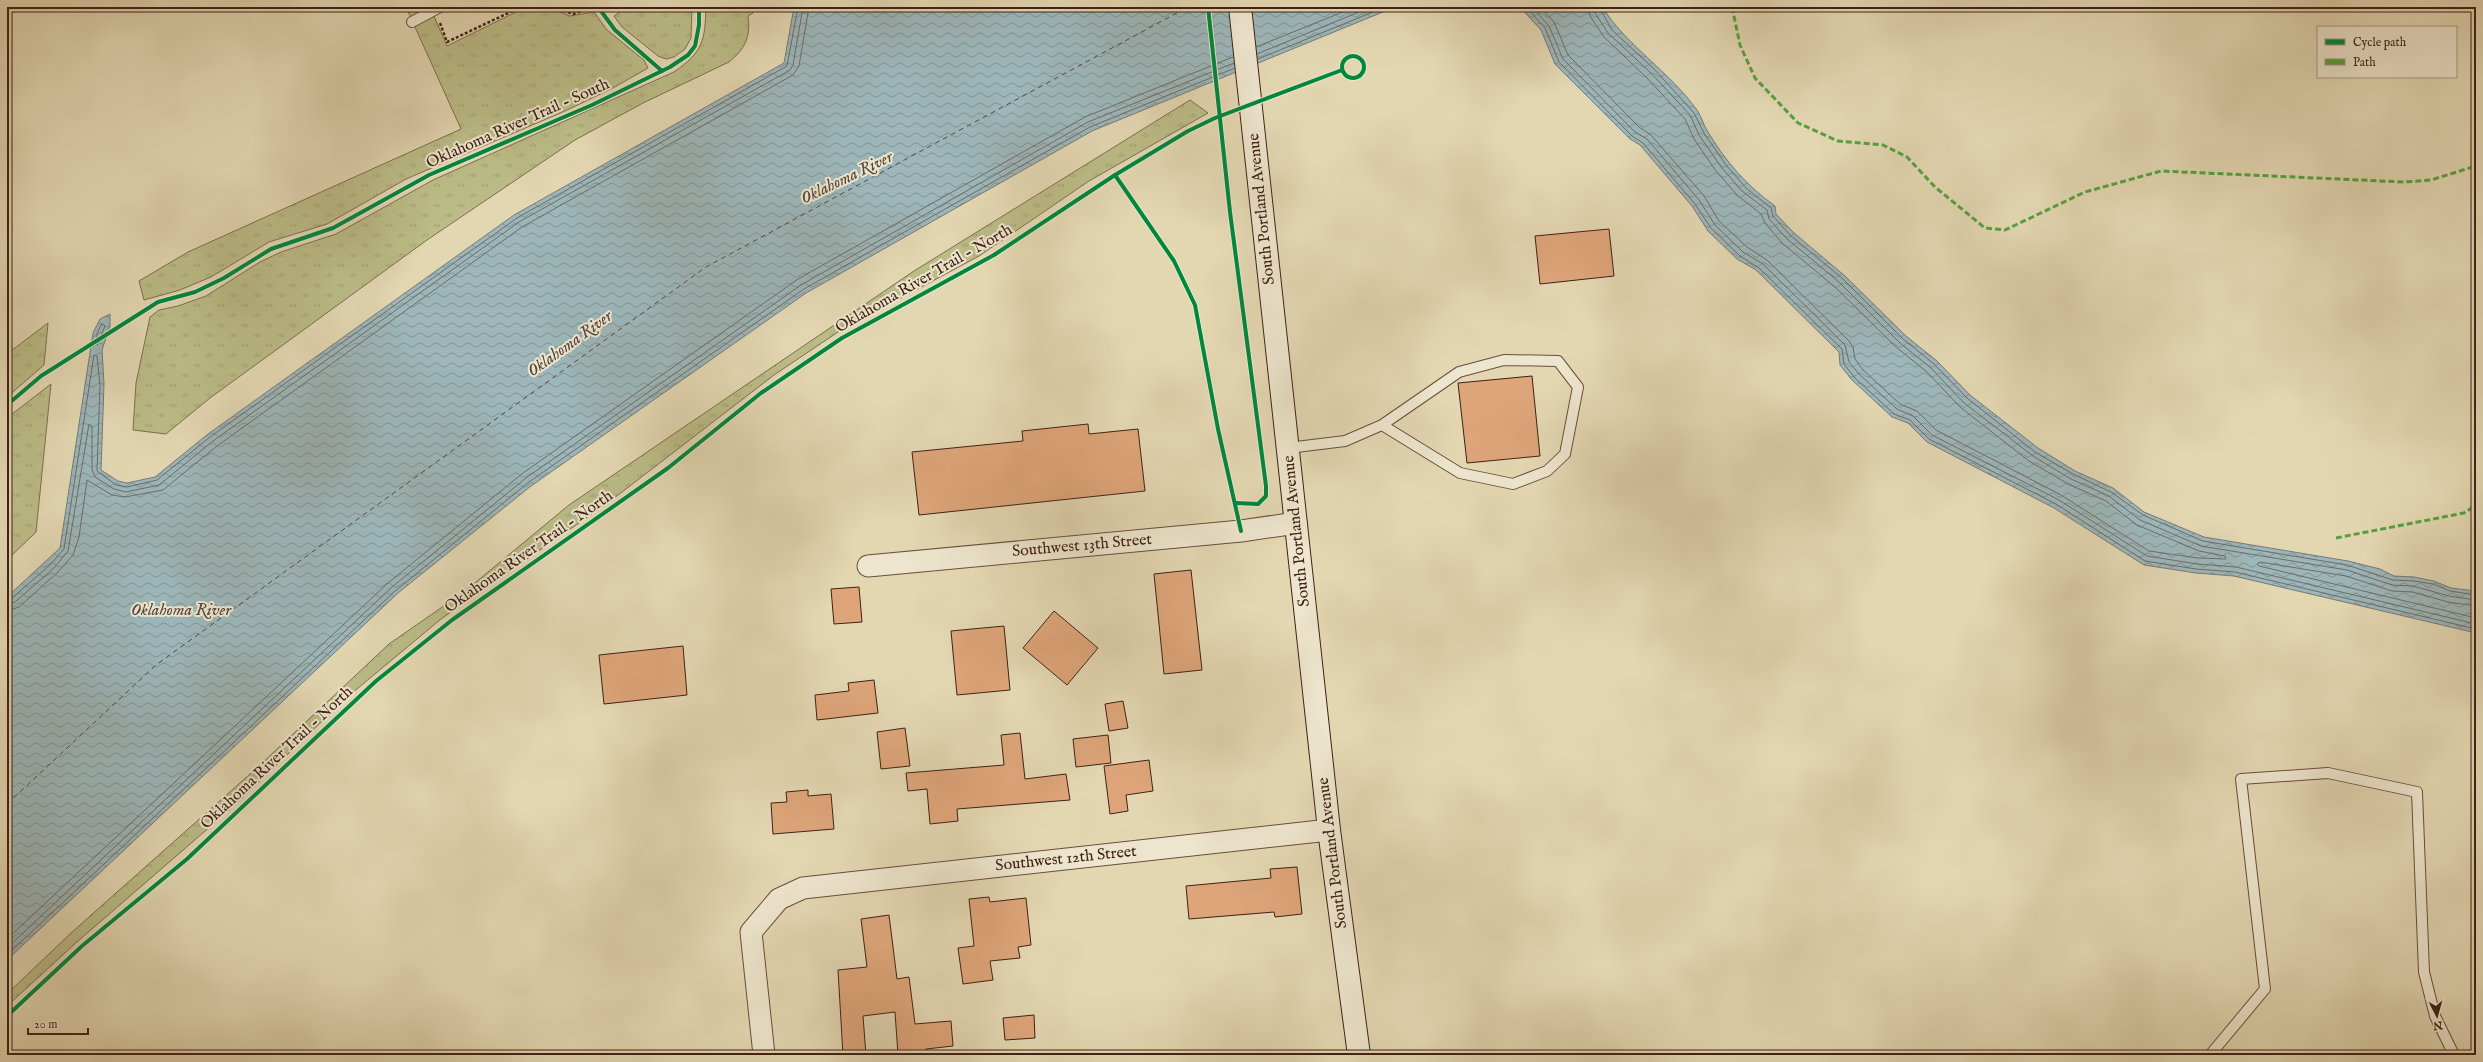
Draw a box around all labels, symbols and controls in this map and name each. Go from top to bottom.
legend [2317,26,2457,78]
text: Cycle path [2353,35,2407,51]
text: Path [2353,55,2376,70]
street label: Oklahoma River Trail - South [423,74,613,173]
street label: South Portland Avenue [1244,132,1280,286]
water label: Oklahoma River [797,146,898,209]
street label: Oklahoma River Trail - North [832,220,1016,338]
water label: Oklahoma River [523,305,618,382]
street label: South Portland Avenue [1279,454,1315,608]
street label: Oklahoma River Trail - North [441,486,617,618]
street label: Southwest 13th Street [1011,530,1153,562]
water label: Oklahoma River [131,600,232,621]
street label: Oklahoma River Trail - North [197,682,358,834]
street label: South Portland Avenue [1314,776,1352,930]
street label: Southwest 12th Street [994,842,1138,876]
north arrow [2417,996,2457,1036]
scale bar [28,1010,88,1036]
text: 20 m [34,1017,57,1032]
text: N [2432,1017,2444,1032]

